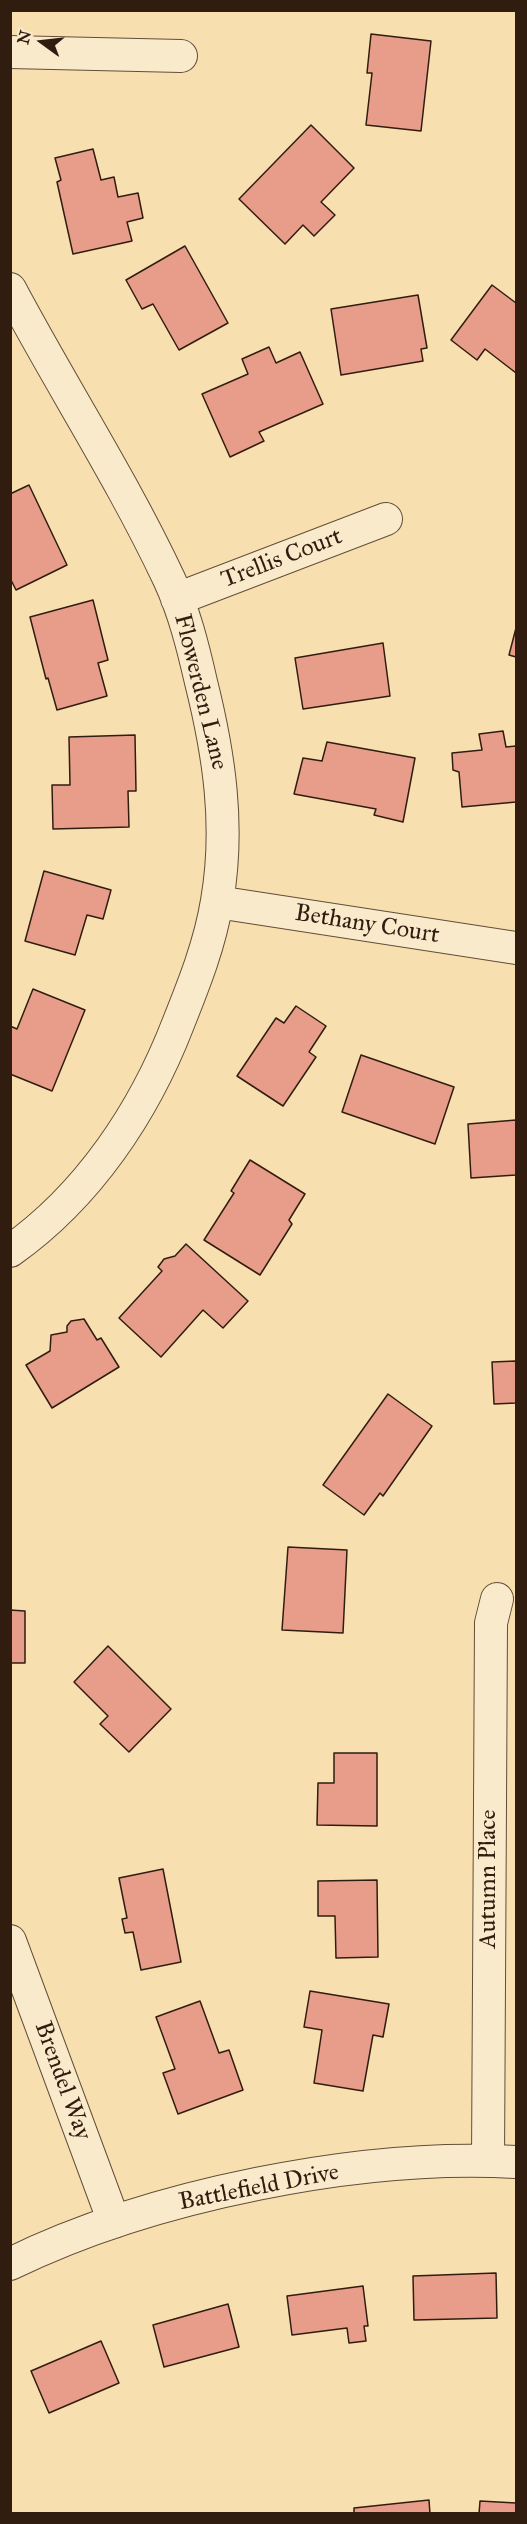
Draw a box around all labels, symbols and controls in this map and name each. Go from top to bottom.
north arrow [12,12,72,72]
text: N [13,28,35,46]
street label: Trellis Court [217,523,347,595]
street label: Flowerden Lane [167,611,233,773]
street label: Bethany Court [293,899,441,951]
street label: Autumn Place [475,1810,503,1948]
street label: Brendel Way [27,2018,97,2144]
street label: Battlefield Drive [177,2158,341,2218]

